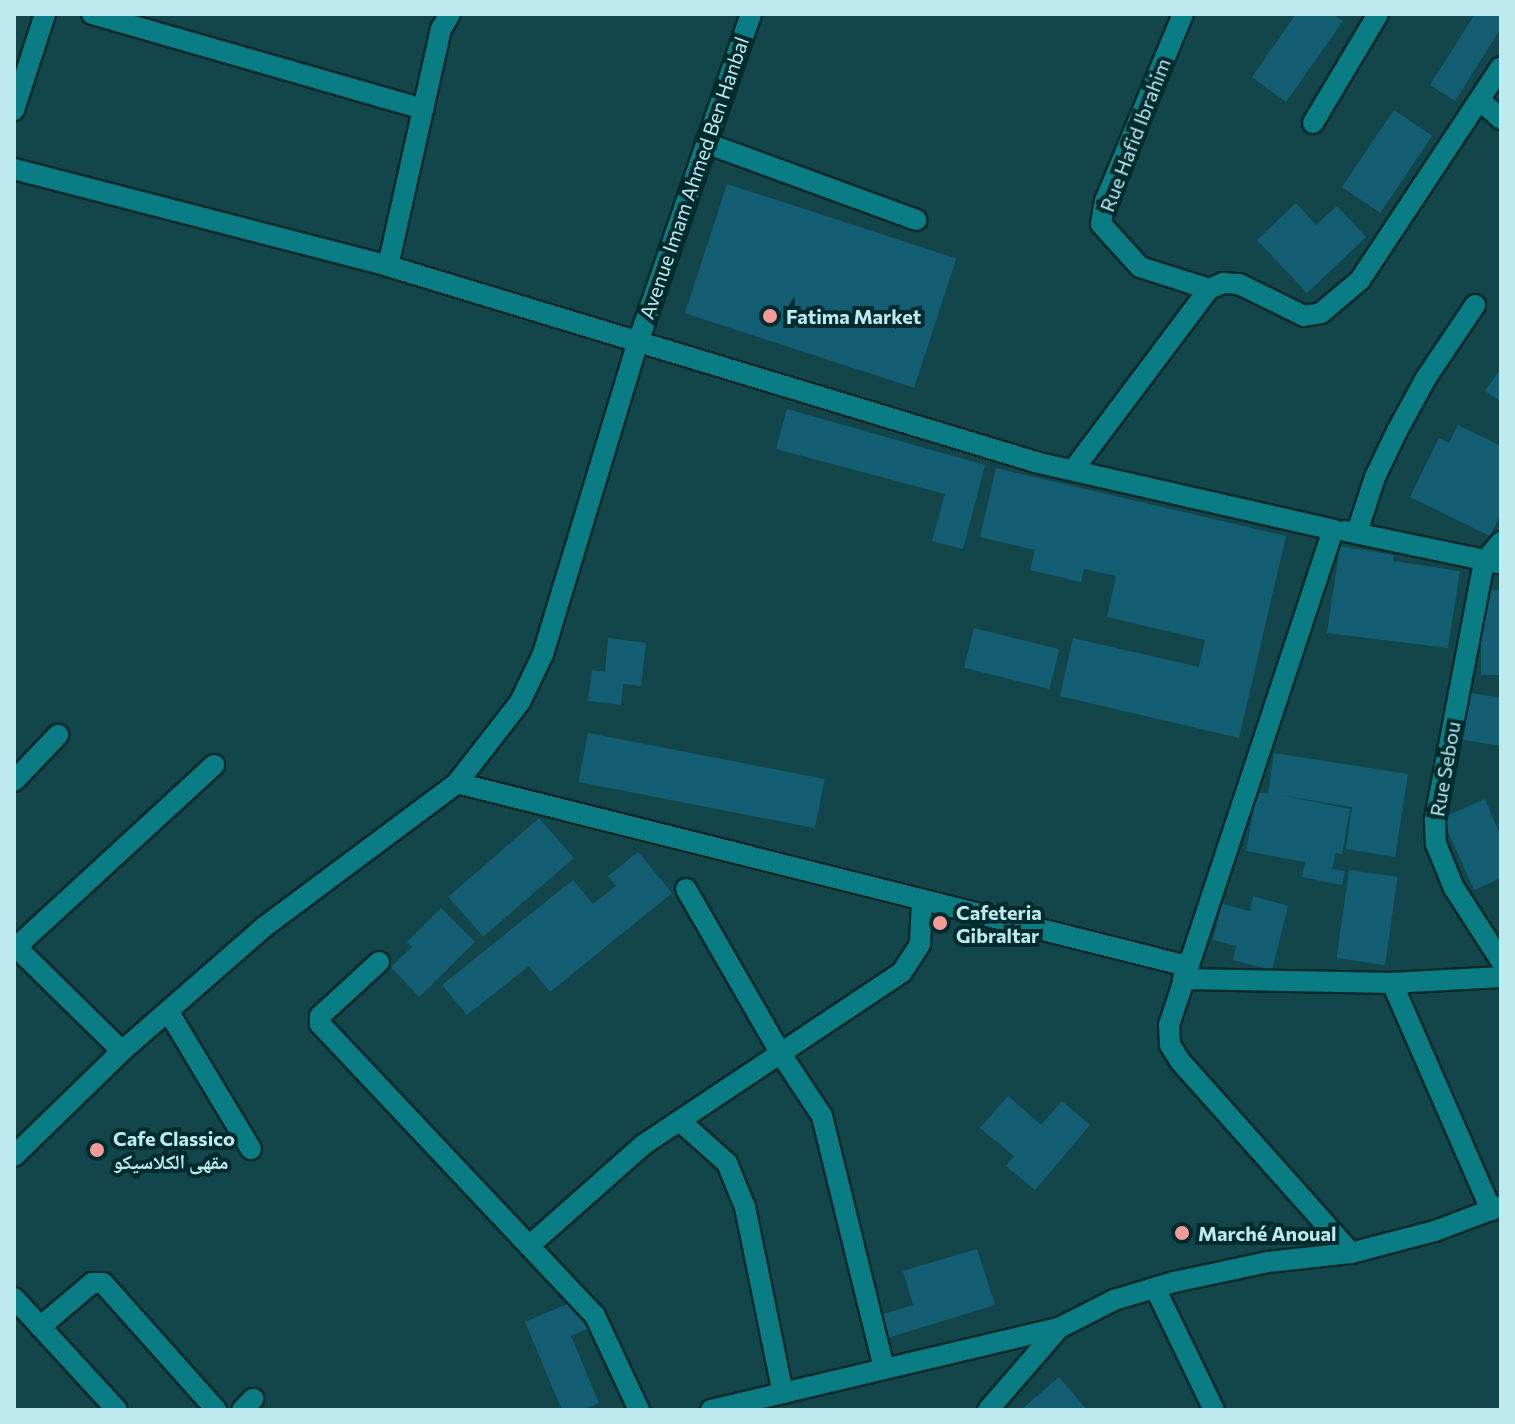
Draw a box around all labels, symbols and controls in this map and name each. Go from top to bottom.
street label: Avenue Imam Ahmed Ben Hanbal [634,34,754,322]
street label: Rue Hafid Ibrahim [1095,55,1175,215]
place label: Fatima Market [786,304,921,328]
marker: Fatima Market [761,307,779,325]
street label: Rue Sebou [1425,720,1465,818]
place label: Cafeteria Gibraltar [956,900,1042,947]
marker: Cafeteria Gibraltar [931,914,949,932]
place label: Cafe Classico مقهى الكلاسيكو [113,1126,235,1173]
marker: Cafe Classico مقهى الكلاسيكو [88,1141,106,1159]
place label: Marché Anoual [1198,1221,1336,1245]
marker: Marché Anoual [1173,1224,1191,1242]

